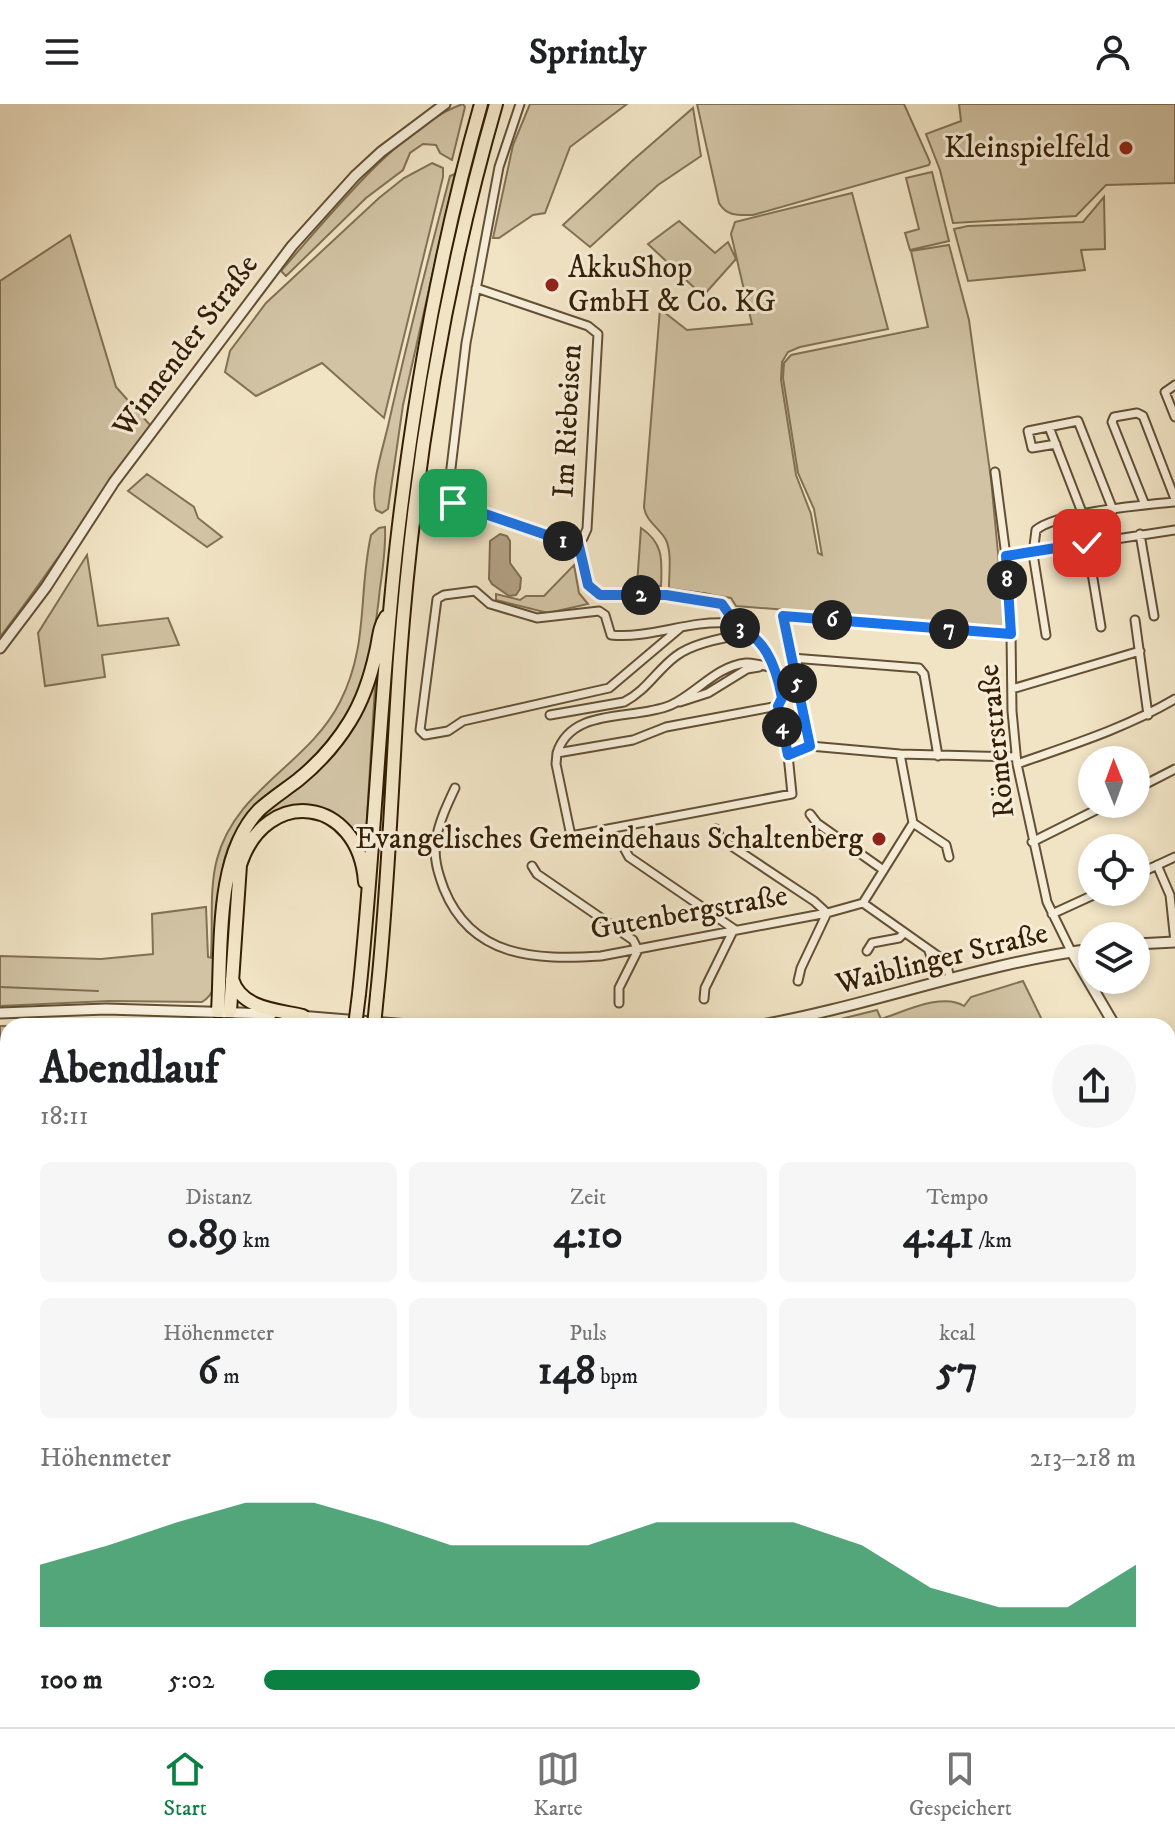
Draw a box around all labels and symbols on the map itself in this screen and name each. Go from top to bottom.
place label: Kleinspielfeld [944,130,1110,167]
marker: Kleinspielfeld [1117,139,1135,157]
street label: Winnender Straße [105,247,267,445]
place label: AkkuShop GmbH & Co. KG [568,250,776,321]
marker: AkkuShop GmbH & Co. KG [543,276,561,294]
street label: Im Riebeisen [546,343,591,499]
pin [419,469,487,537]
pin [1053,509,1121,577]
pin: 1 [543,521,583,561]
pin: 8 [987,560,1027,600]
pin: 2 [621,575,661,615]
pin: 6 [812,600,852,640]
pin: 3 [720,608,760,648]
pin: 7 [929,609,969,649]
street label: Römerstraße [971,662,1023,820]
pin: 5 [777,663,817,703]
pin: 4 [762,707,802,747]
north arrow [1078,746,1150,818]
place label: Evangelisches Gemeindehaus Schaltenberg [355,821,863,858]
marker: Evangelisches Gemeindehaus Schaltenberg [870,830,888,848]
street label: Gutenbergstraße [588,877,790,949]
street label: Waiblinger Straße [831,915,1052,1003]

